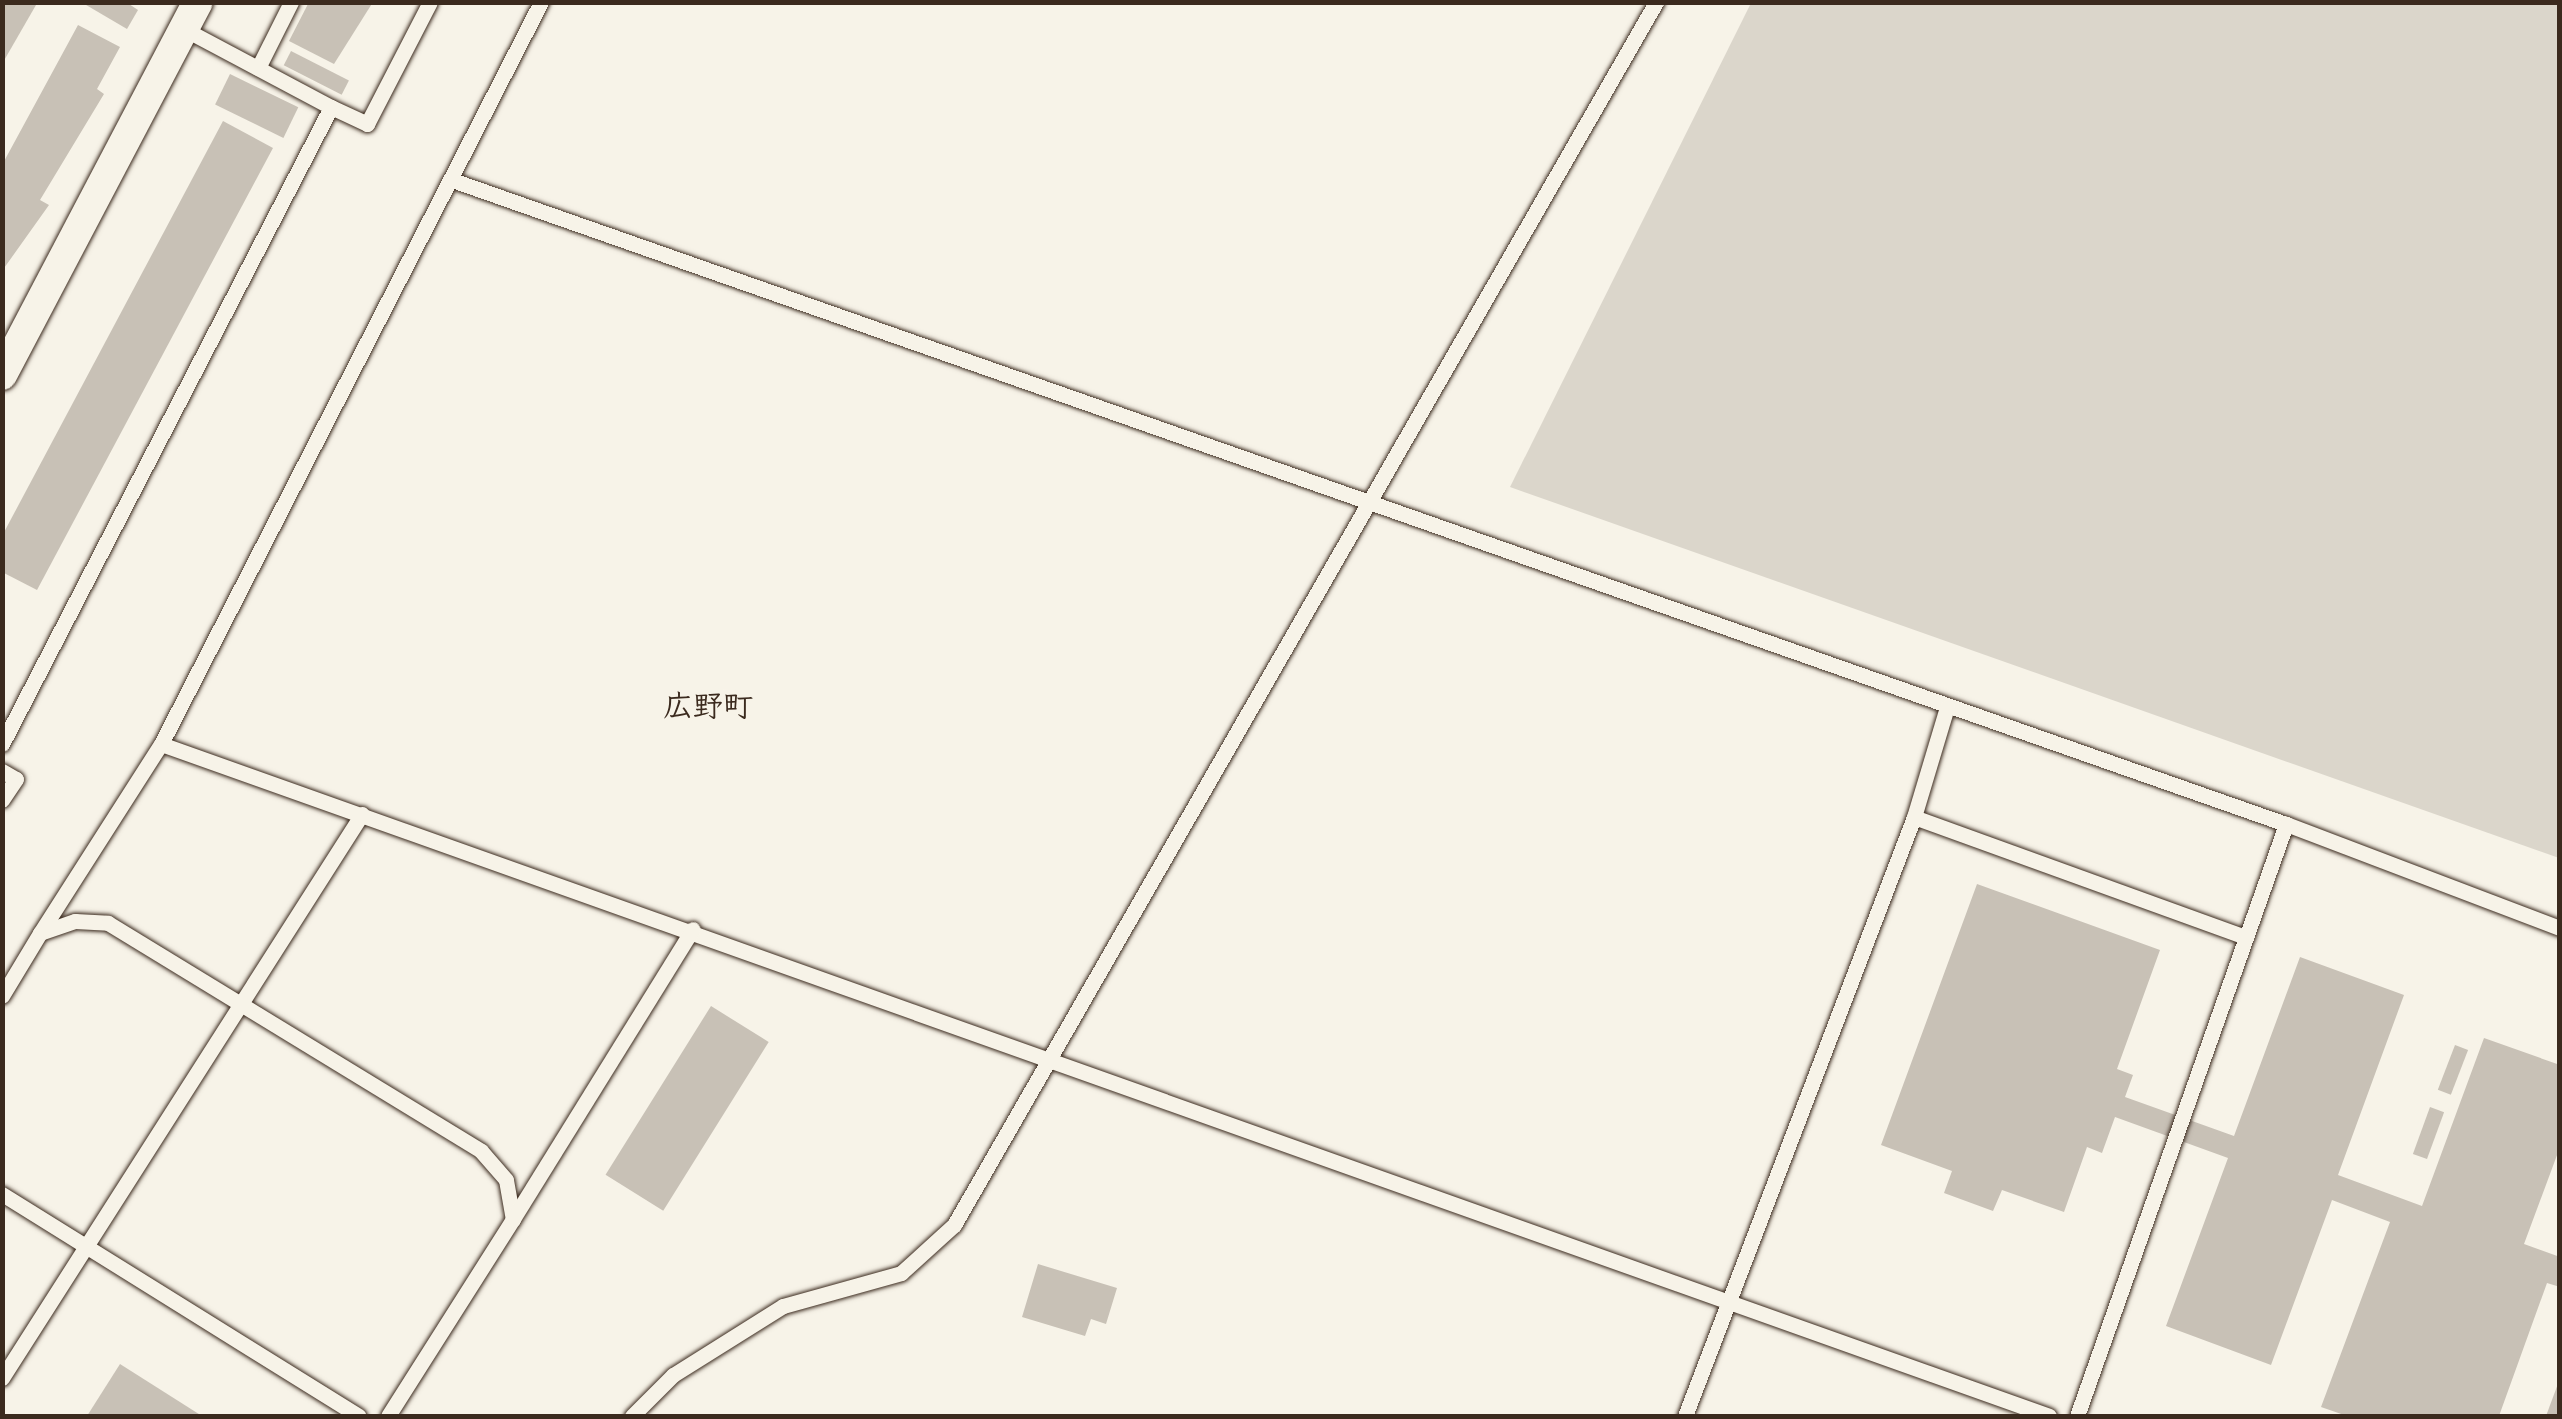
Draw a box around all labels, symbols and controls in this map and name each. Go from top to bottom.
district label: 広野町 [663,686,753,722]

